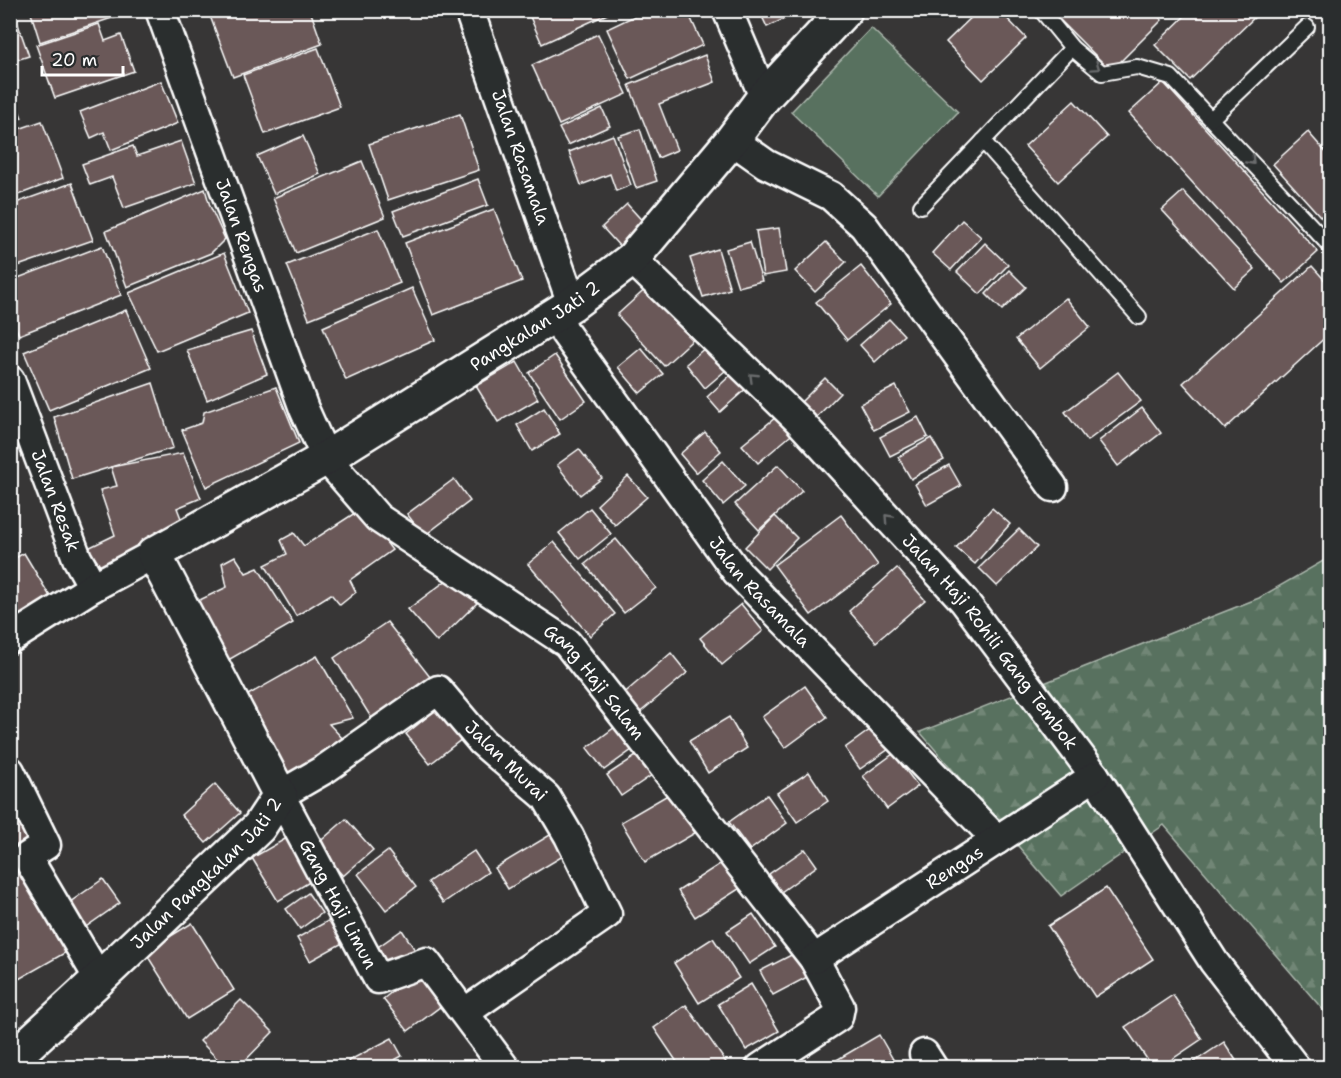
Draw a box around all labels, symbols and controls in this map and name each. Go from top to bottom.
scale bar [42,39,123,77]
text: 20 m [51,48,97,72]
one-way arrow [1089,60,1100,71]
street label: Jalan Rasamala [486,86,555,228]
one-way arrow [1243,154,1254,165]
street label: Jalan Rengas [210,175,273,296]
street label: Pangkalan Jati 2 [465,275,605,377]
one-way arrow [750,373,760,384]
street label: Jalan Resak [25,446,86,555]
one-way arrow [884,514,895,525]
street label: Jalan Haji Rohili Gang Tembok [897,529,1083,755]
street label: Jalan Rasamala [703,532,816,653]
street label: Gang Haji Salam [539,619,650,745]
street label: Jalan Murai [459,715,553,807]
street label: Jalan Pangkalan Jati 2 [126,793,287,955]
street label: Gang Haji Limun [294,835,383,973]
street label: Rengas [921,840,988,895]

